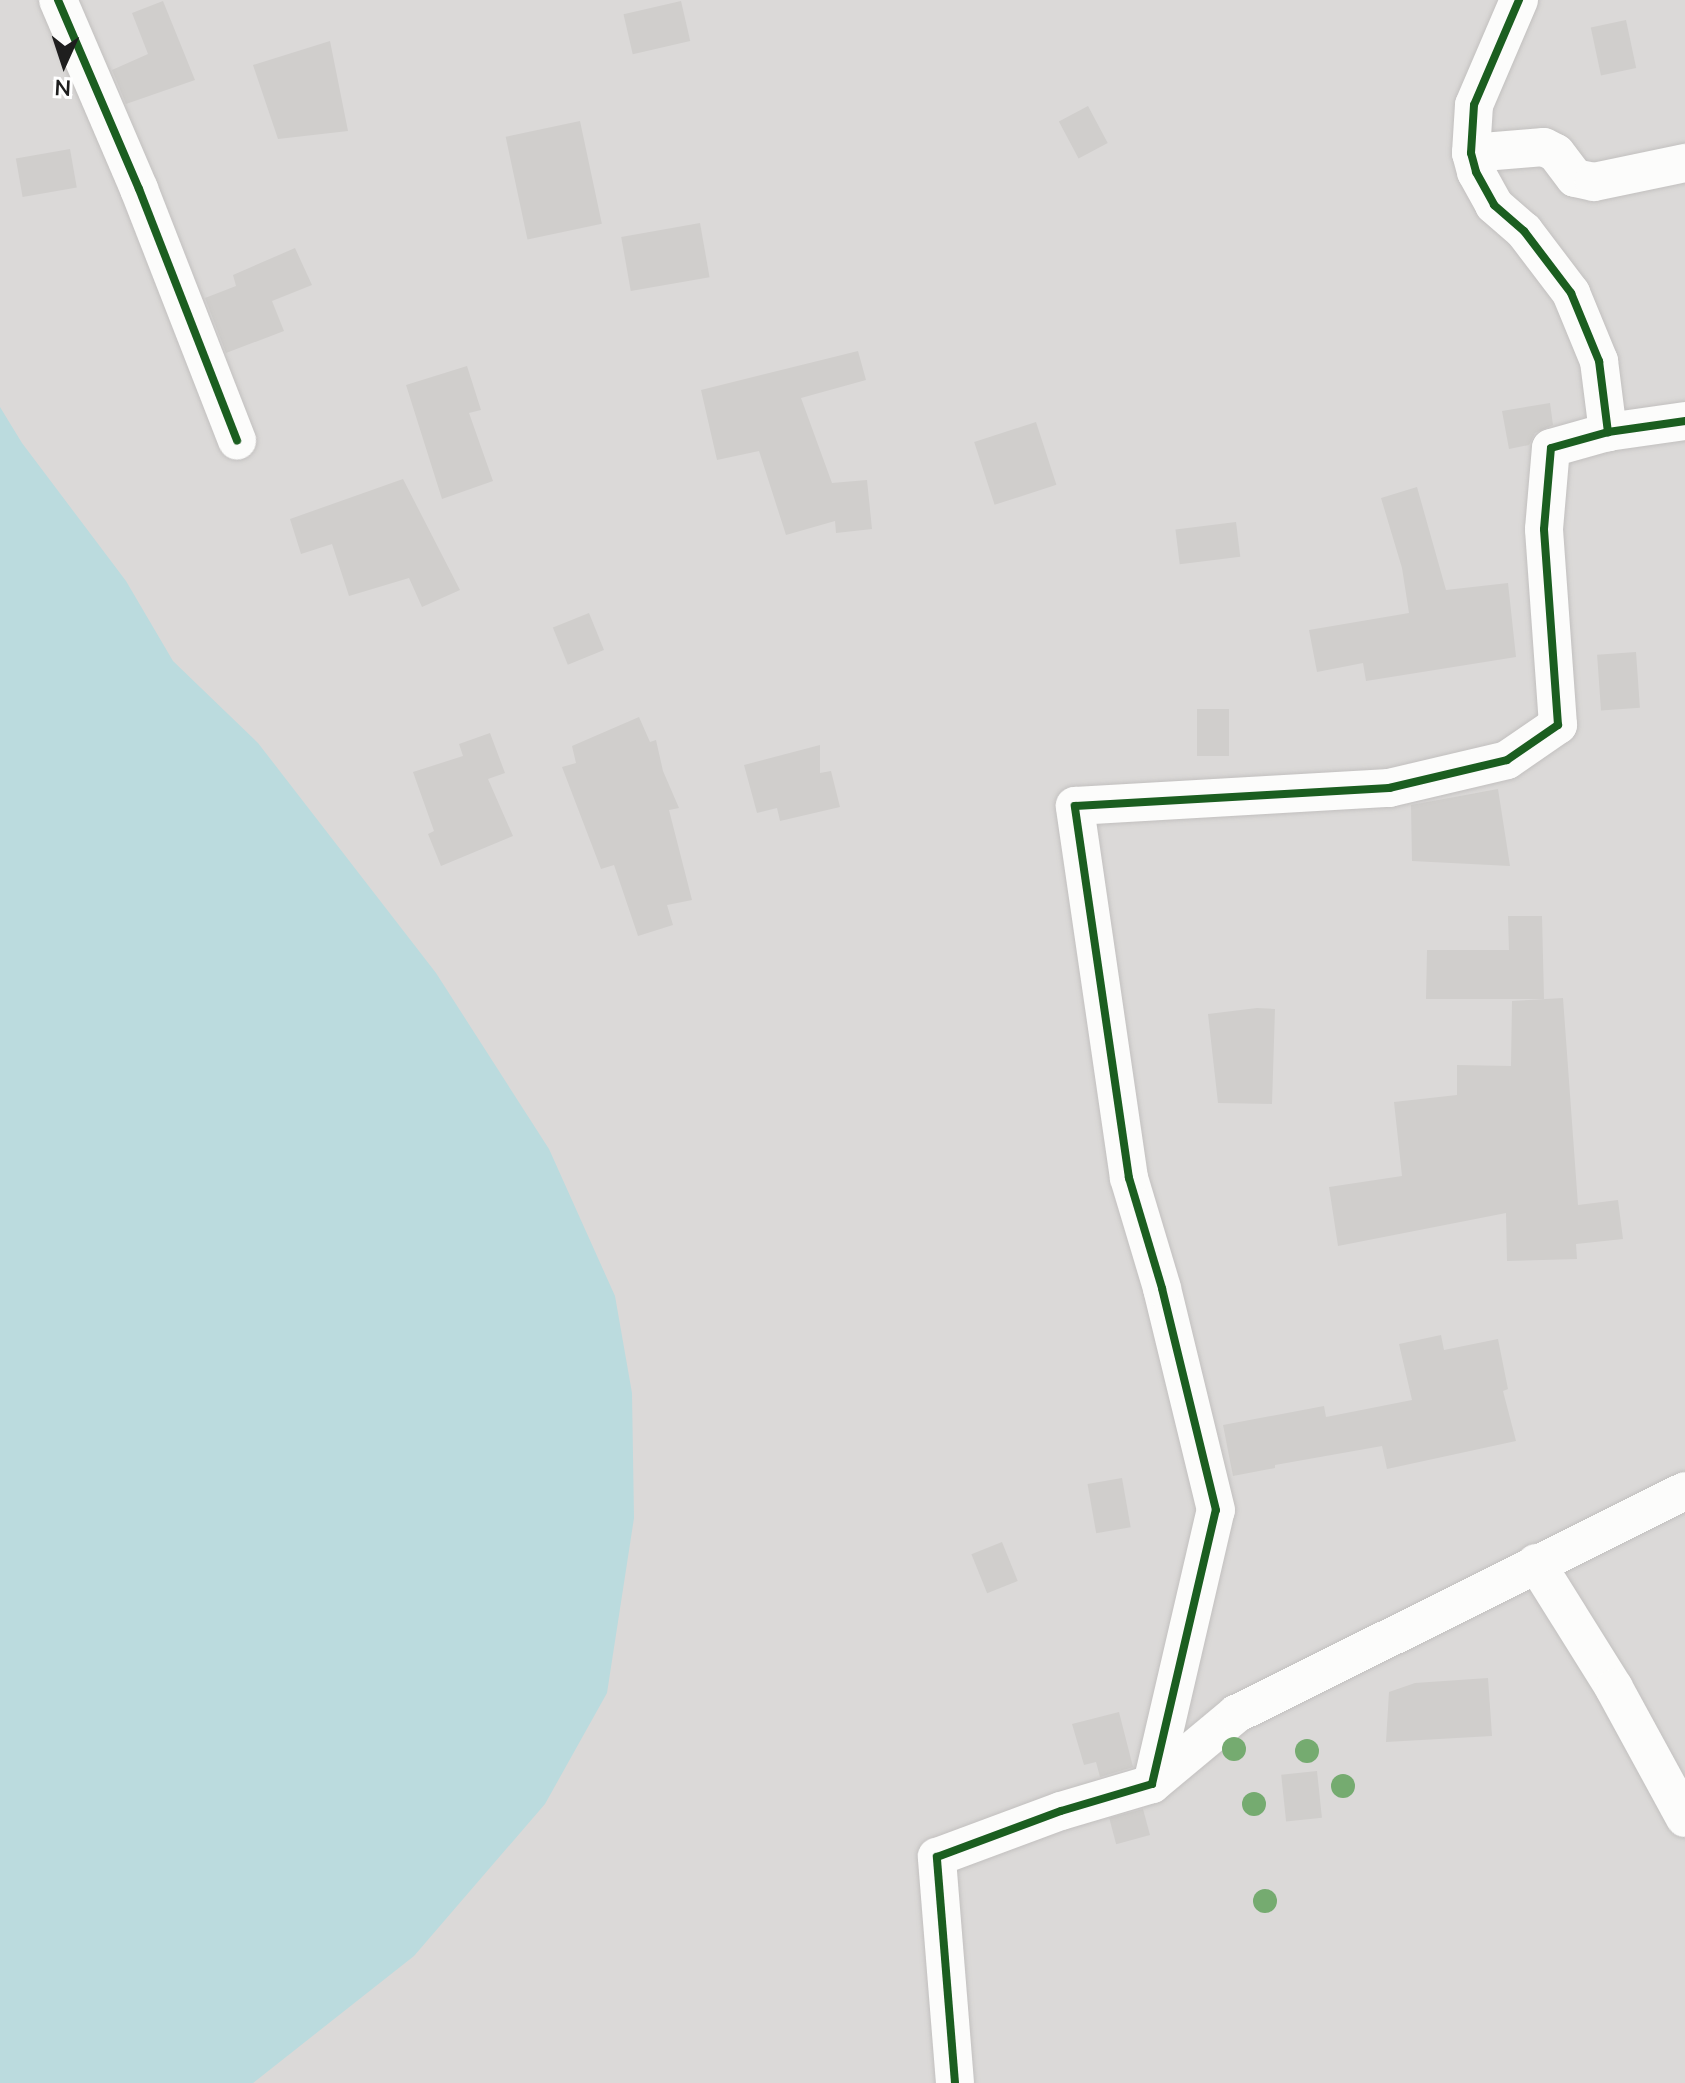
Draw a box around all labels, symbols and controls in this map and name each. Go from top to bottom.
north arrow [24,24,104,104]
text: N [54,74,72,102]

